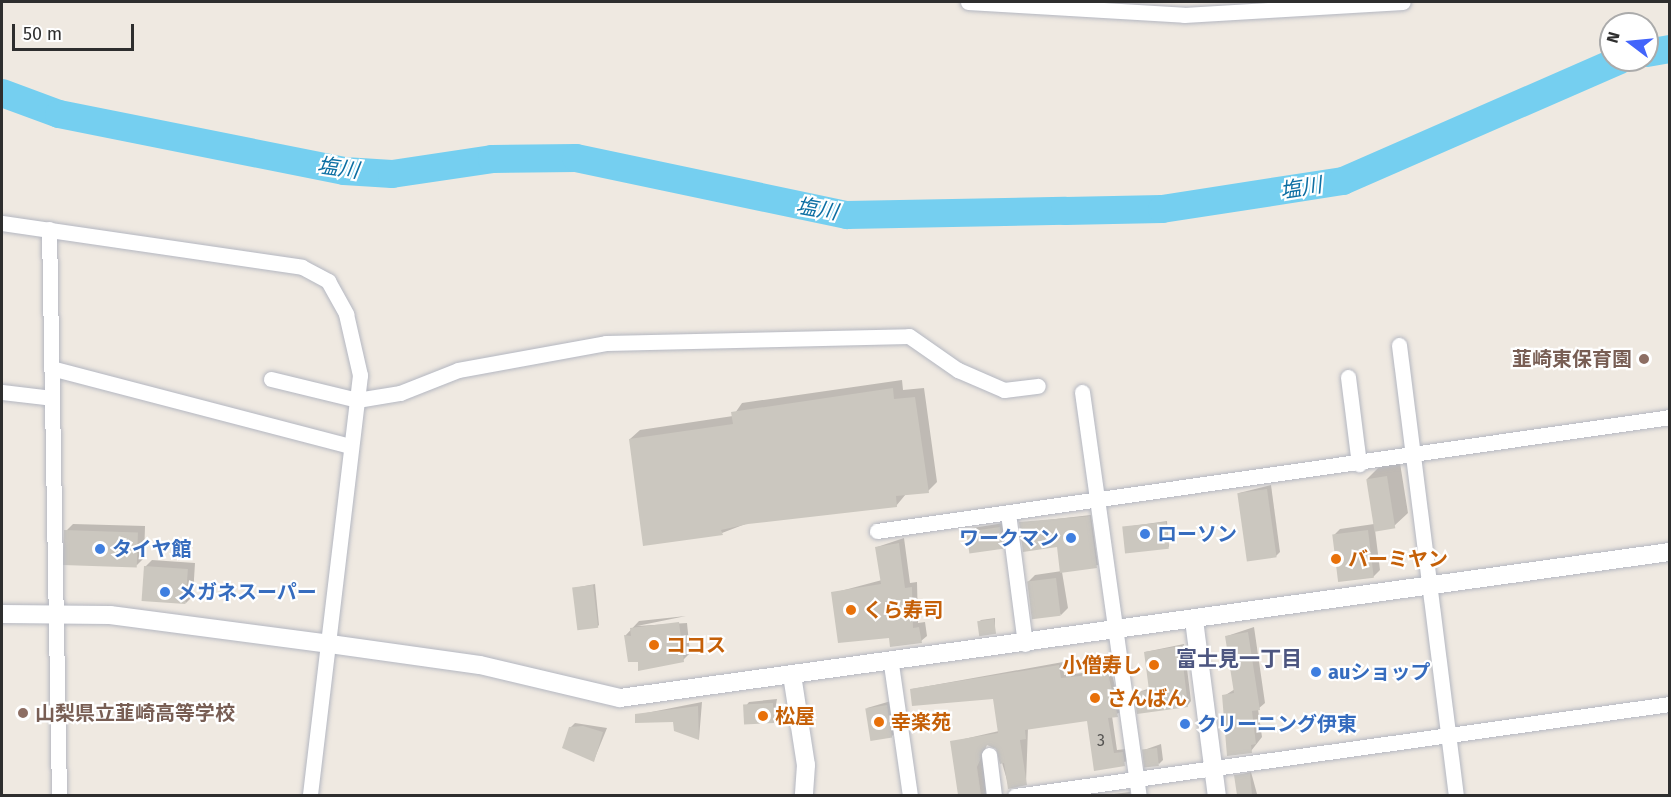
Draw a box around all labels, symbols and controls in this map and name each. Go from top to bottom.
scale bar [15,12,136,50]
north arrow [1599,12,1659,72]
text: 50 m [23,23,62,45]
text: N [1603,30,1624,45]
water label: 塩川 [315,153,361,183]
water label: 塩川 [1278,172,1324,204]
water label: 塩川 [794,193,840,225]
place label: 韮崎東保育園 [1512,347,1632,371]
marker: 韮崎東保育園 [1637,352,1651,366]
place label: ローソン [1157,522,1237,546]
place label: ワークマン [959,526,1059,550]
marker: ローソン [1138,527,1152,541]
marker: ワークマン [1064,531,1078,545]
place label: タイヤ館 [112,537,192,561]
marker: タイヤ館 [93,542,107,556]
place label: バーミヤン [1348,547,1448,571]
marker: バーミヤン [1329,552,1343,566]
place label: メガネスーパー [177,580,317,604]
marker: メガネスーパー [158,585,172,599]
place label: くら寿司 [863,598,943,622]
marker: くら寿司 [844,603,858,617]
place label: ココス [666,633,726,657]
marker: ココス [647,638,661,652]
district label: 富士見一丁目 [1176,646,1302,672]
place label: 小僧寿し [1062,653,1142,677]
marker: 小僧寿し [1147,658,1161,672]
place label: auショップ [1328,660,1430,684]
marker: auショップ [1309,665,1323,679]
place label: さんばん [1107,686,1187,710]
marker: さんばん [1088,691,1102,705]
place label: 山梨県立韮崎高等学校 [35,701,235,725]
place label: 松屋 [775,704,815,728]
marker: 山梨県立韮崎高等学校 [16,706,30,720]
marker: 松屋 [756,709,770,723]
place label: 幸楽苑 [891,710,951,734]
place label: クリーニング伊東 [1197,712,1357,736]
marker: 幸楽苑 [872,715,886,729]
marker: クリーニング伊東 [1178,717,1192,731]
house number: 3 [1097,731,1105,751]

